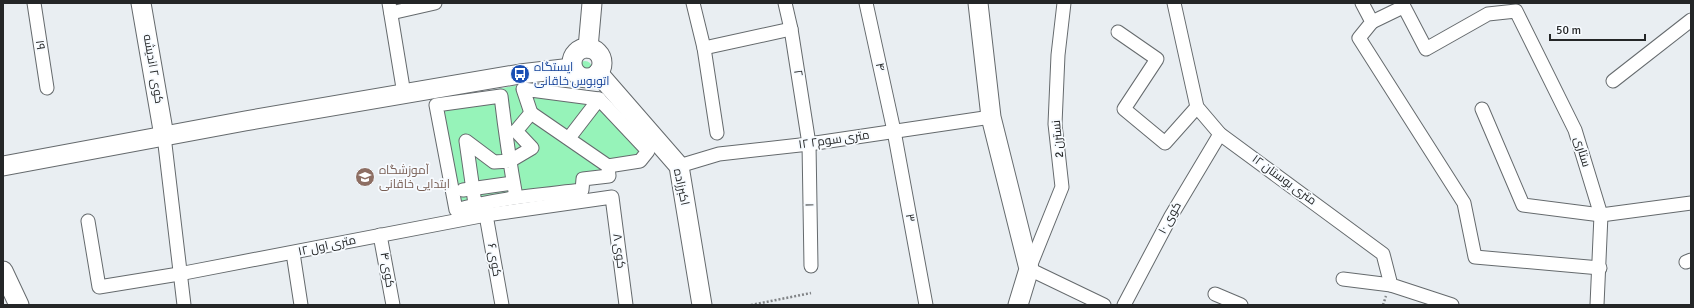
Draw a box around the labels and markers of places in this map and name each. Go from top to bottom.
place label: ایستگاه اتوبوس خاقانی [534,60,610,89]
bus stop icon: ایستگاه اتوبوس خاقانی [509,63,531,85]
place label: آموزشگاه ابتدایی خاقانی [379,163,450,192]
school or university icon: آموزشگاه ابتدایی خاقانی [354,166,376,188]

